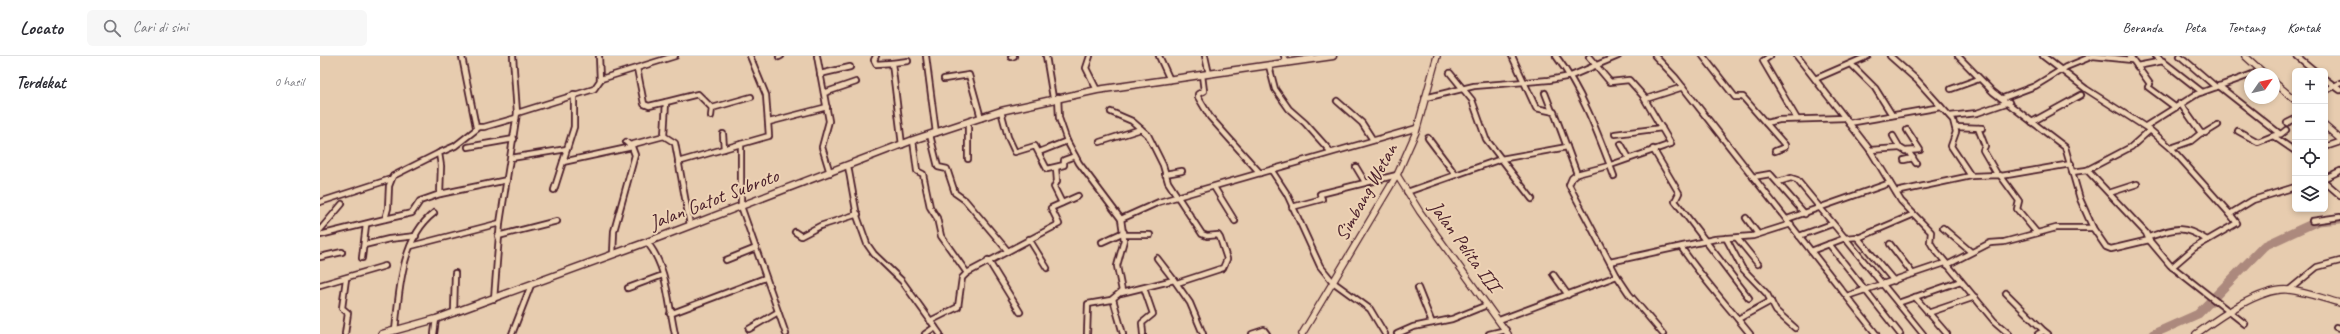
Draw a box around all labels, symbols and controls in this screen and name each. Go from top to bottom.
search box [87,10,367,46]
text: Locato [20,16,63,40]
icon: search [101,17,123,39]
text: Cari di sini [133,18,188,37]
text: Beranda [2123,19,2163,36]
text: Peta [2185,19,2206,36]
text: Tentang [2228,19,2265,36]
text: Kontak [2287,19,2320,36]
north arrow [2244,68,2280,104]
map controls [2292,68,2328,212]
button: + [2292,68,2328,104]
text: Terdekat [16,72,66,93]
text: 0 hasil [274,74,304,90]
button: − [2292,104,2328,140]
street label: Simbang Wetan [1329,138,1404,245]
button: locate [2292,140,2328,176]
street label: Jalan Gatot Subroto [645,163,783,235]
button: layers [2292,176,2328,212]
street label: Jalan Pelita III [1423,195,1509,300]

